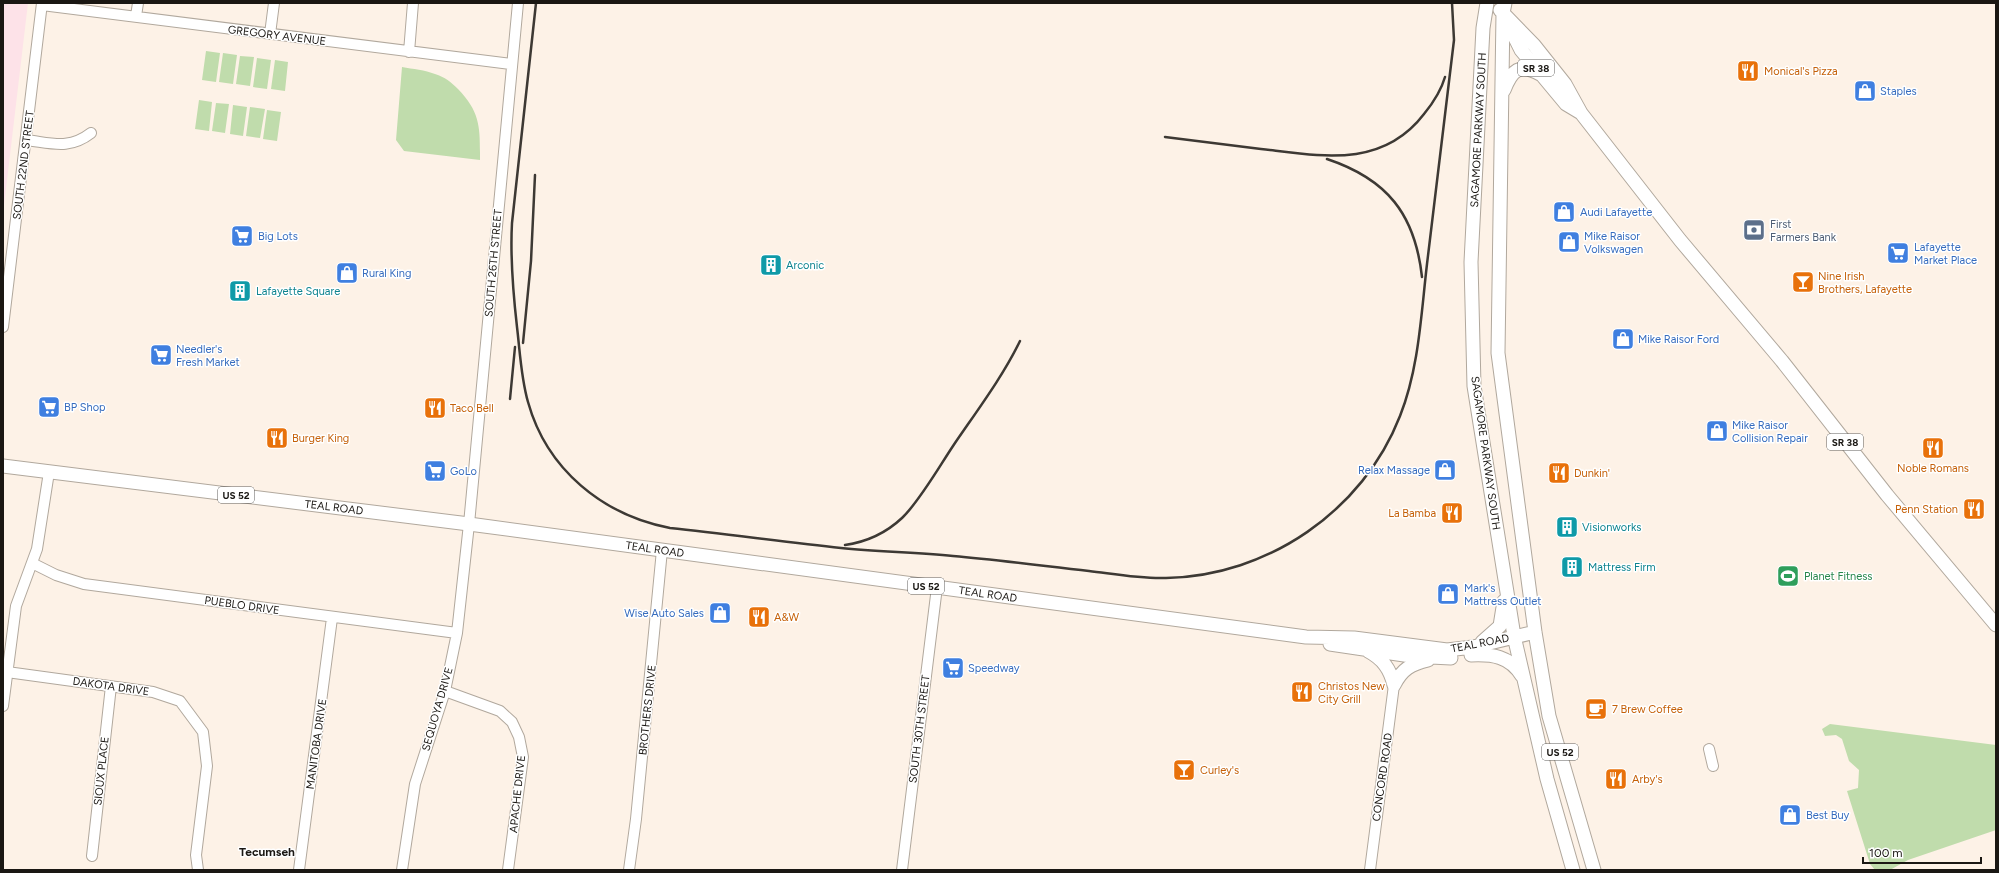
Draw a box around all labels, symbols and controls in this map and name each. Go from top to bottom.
street label: GREGORY AVENUE [227,23,327,48]
street label: SAGAMORE PARKWAY SOUTH [1468,52,1489,208]
restaurant icon: Monical's Pizza [1735,58,1761,84]
road number: SR 38 [1518,60,1554,76]
place label: Monical's Pizza [1764,65,1838,78]
shop icon: Staples [1852,78,1878,104]
place label: Staples [1880,85,1917,98]
street label: SOUTH 22ND STREET [10,110,37,220]
shop icon: Audi Lafayette [1551,199,1577,225]
place label: Audi Lafayette [1580,206,1652,219]
street label: SOUTH 26TH STREET [482,209,505,318]
bank icon: First Farmers Bank [1741,217,1767,243]
place label: First Farmers Bank [1770,218,1837,244]
supermarket icon: Big Lots [229,223,255,249]
shop icon: Mike Raisor Volkswagen [1556,229,1582,255]
place label: Big Lots [258,230,298,243]
place label: Mike Raisor Volkswagen [1584,230,1643,256]
supermarket icon: Lafayette Market Place [1885,240,1911,266]
place label: Lafayette Market Place [1914,241,1977,267]
building icon: Arconic [758,252,784,278]
place label: Arconic [786,259,824,272]
shop icon: Rural King [334,260,360,286]
place label: Rural King [362,267,411,280]
bar icon: Nine Irish Brothers, Lafayette [1790,269,1816,295]
place label: Nine Irish Brothers, Lafayette [1818,270,1912,296]
building icon: Lafayette Square [227,278,253,304]
place label: Lafayette Square [256,285,340,298]
shop icon: Mike Raisor Ford [1610,326,1636,352]
place label: Mike Raisor Ford [1638,333,1719,346]
supermarket icon: Needler's Fresh Market [148,342,174,368]
place label: Needler's Fresh Market [176,343,240,369]
street label: SAGAMORE PARKWAY SOUTH [1468,375,1503,531]
supermarket icon: BP Shop [36,394,62,420]
restaurant icon: Taco Bell [422,395,448,421]
place label: BP Shop [64,401,106,414]
place label: Taco Bell [450,402,494,415]
shop icon: Mike Raisor Collision Repair [1704,418,1730,444]
place label: Mike Raisor Collision Repair [1732,419,1808,445]
restaurant icon: Burger King [264,425,290,451]
place label: Burger King [292,432,349,445]
road number: SR 38 [1827,434,1863,450]
restaurant icon: Noble Romans [1920,435,1946,461]
shop icon: Relax Massage [1432,457,1458,483]
supermarket icon: GoLo [422,458,448,484]
restaurant icon: Dunkin' [1546,460,1572,486]
place label: Noble Romans [1897,462,1969,475]
place label: Relax Massage [1358,464,1430,477]
place label: GoLo [450,465,477,478]
place label: Dunkin' [1574,467,1610,480]
road number: US 52 [218,487,254,503]
restaurant icon: Penn Station [1961,496,1987,522]
street label: TEAL ROAD [304,497,364,518]
restaurant icon: La Bamba [1439,500,1465,526]
place label: Penn Station [1895,503,1958,516]
place label: La Bamba [1388,507,1436,520]
building icon: Visionworks [1554,514,1580,540]
place label: Visionworks [1582,521,1641,534]
street label: TEAL ROAD [625,539,685,560]
building icon: Mattress Firm [1559,554,1585,580]
place label: Mattress Firm [1588,561,1656,574]
sports icon: Planet Fitness [1775,563,1801,589]
place label: Planet Fitness [1804,570,1873,583]
road number: US 52 [908,578,944,594]
shop icon: Mark's Mattress Outlet [1435,581,1461,607]
place label: Mark's Mattress Outlet [1464,582,1541,608]
street label: TEAL ROAD [958,584,1018,605]
street label: PUEBLO DRIVE [204,594,280,617]
shop icon: Wise Auto Sales [707,600,733,626]
restaurant icon: A&W [746,604,772,630]
place label: Wise Auto Sales [624,607,704,620]
place label: A&W [774,611,800,624]
street label: TEAL ROAD [1450,631,1511,655]
supermarket icon: Speedway [940,655,966,681]
place label: Speedway [968,662,1020,675]
street label: BROTHERS DRIVE [636,664,659,756]
street label: SEQUOYA DRIVE [419,666,456,752]
street label: SOUTH 30TH STREET [906,674,933,784]
street label: DAKOTA DRIVE [72,675,150,698]
restaurant icon: Christos New City Grill [1289,679,1315,705]
place label: Christos New City Grill [1318,680,1385,706]
cafe icon: 7 Brew Coffee [1583,696,1609,722]
street label: MANITOBA DRIVE [304,698,329,790]
place label: 7 Brew Coffee [1612,703,1683,716]
street label: CONCORD ROAD [1370,732,1395,822]
street label: SIOUX PLACE [91,736,112,806]
road number: US 52 [1542,744,1578,760]
street label: APACHE DRIVE [507,755,528,834]
bar icon: Curley's [1171,757,1197,783]
place label: Curley's [1200,764,1239,777]
restaurant icon: Arby's [1603,766,1629,792]
place label: Arby's [1632,773,1663,786]
shop icon: Best Buy [1777,802,1803,828]
place label: Best Buy [1806,809,1850,822]
scale bar [1863,839,1981,865]
district label: Tecumseh [239,845,295,859]
text: 100 m [1869,846,1903,860]

